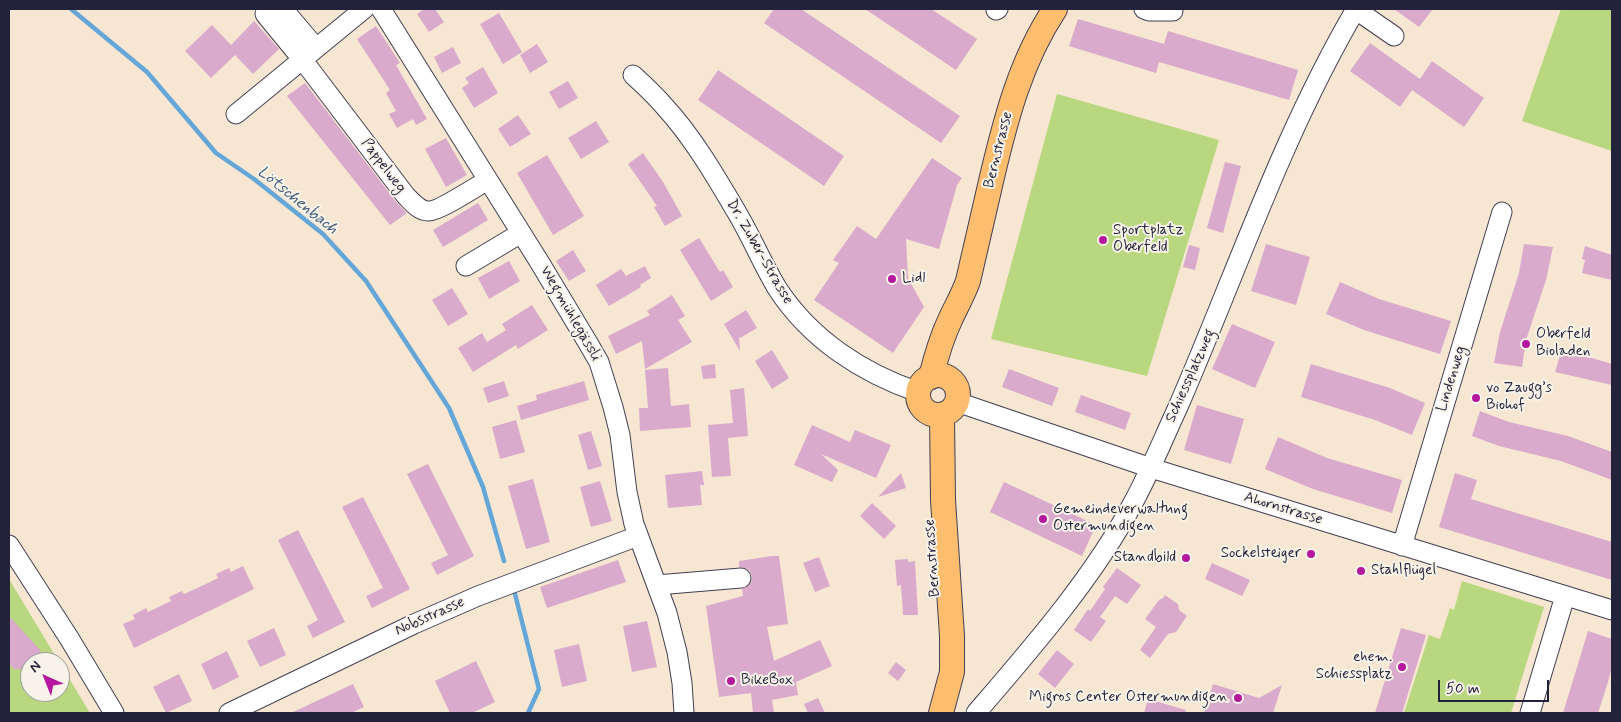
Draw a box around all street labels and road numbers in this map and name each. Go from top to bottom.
street label: Bernstrasse [981,110,1017,190]
street label: Pappelweg [357,135,409,197]
street label: Dr. Zuber-Strasse [722,196,796,308]
street label: Wegmühlegässli [536,263,604,365]
street label: Schiessplatzweg [1162,326,1220,426]
street label: Lindenweg [1433,344,1471,414]
street label: Ahornstrasse [1242,489,1324,529]
street label: Bernstrasse [921,518,945,598]
street label: Nobsstrasse [392,594,468,640]

